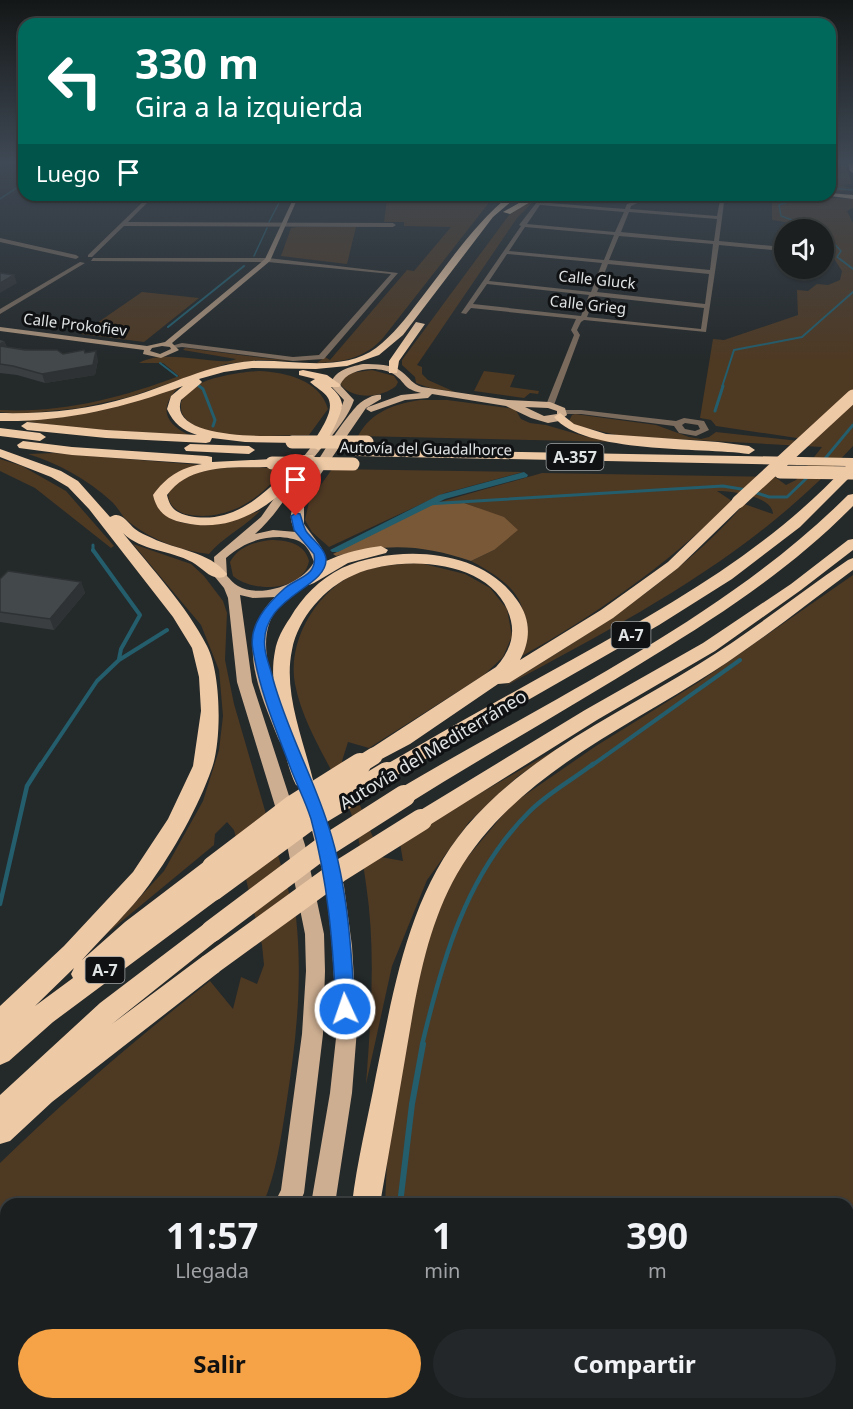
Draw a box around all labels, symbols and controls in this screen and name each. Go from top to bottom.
text: 330 m [135,34,259,91]
icon: left [36,42,114,120]
text: Gira a la izquierda [135,88,363,125]
icon: arrive [112,156,145,189]
text: Luego [36,158,100,188]
map controls [774,219,834,279]
button: sound [774,219,834,279]
street label: Calle Gluck [558,265,637,293]
street label: Calle Grieg [549,290,627,318]
street label: Calle Prokofiev [22,308,128,340]
street label: Autovía del Guadalhorce [340,436,512,460]
road number: A-357 [546,444,604,470]
pin [270,454,321,516]
icon: arrive [279,463,312,496]
road number: A-7 [612,622,650,648]
street label: Autovía del Mediterráneo [334,684,531,815]
road number: A-7 [86,957,124,983]
position arrow [313,977,377,1041]
text: 11:57 [166,1211,258,1260]
text: 1 [432,1211,453,1260]
text: 390 [626,1211,688,1260]
text: Llegada [175,1257,249,1284]
text: min [424,1257,460,1284]
text: m [648,1257,667,1284]
button: Salir [18,1329,421,1398]
button: Compartir [433,1329,836,1398]

